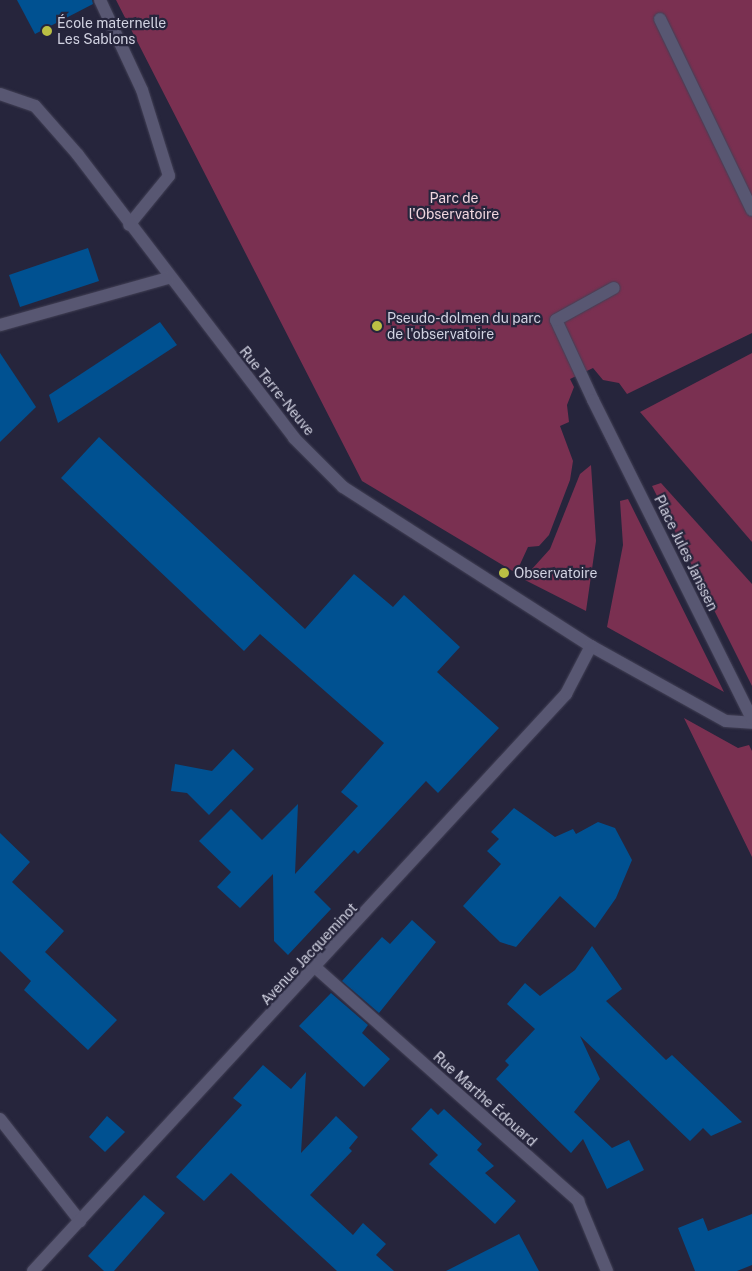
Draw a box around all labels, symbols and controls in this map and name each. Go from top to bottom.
place label: École maternelle Les Sablons [57,15,166,48]
marker: École maternelle Les Sablons [41,25,53,37]
park label: Parc de l'Observatoire [409,190,499,222]
place label: Pseudo-dolmen du parc de l'observatoire [387,310,541,342]
marker: Pseudo-dolmen du parc de l'observatoire [371,320,383,332]
street label: Rue Terre-Neuve [236,343,318,439]
street label: Place Jules Janssen [651,492,721,614]
place label: Observatoire [514,565,598,581]
marker: Observatoire [498,567,510,579]
street label: Avenue Jacqueminot [257,899,361,1009]
street label: Rue Marthe Édouard [430,1048,540,1150]

